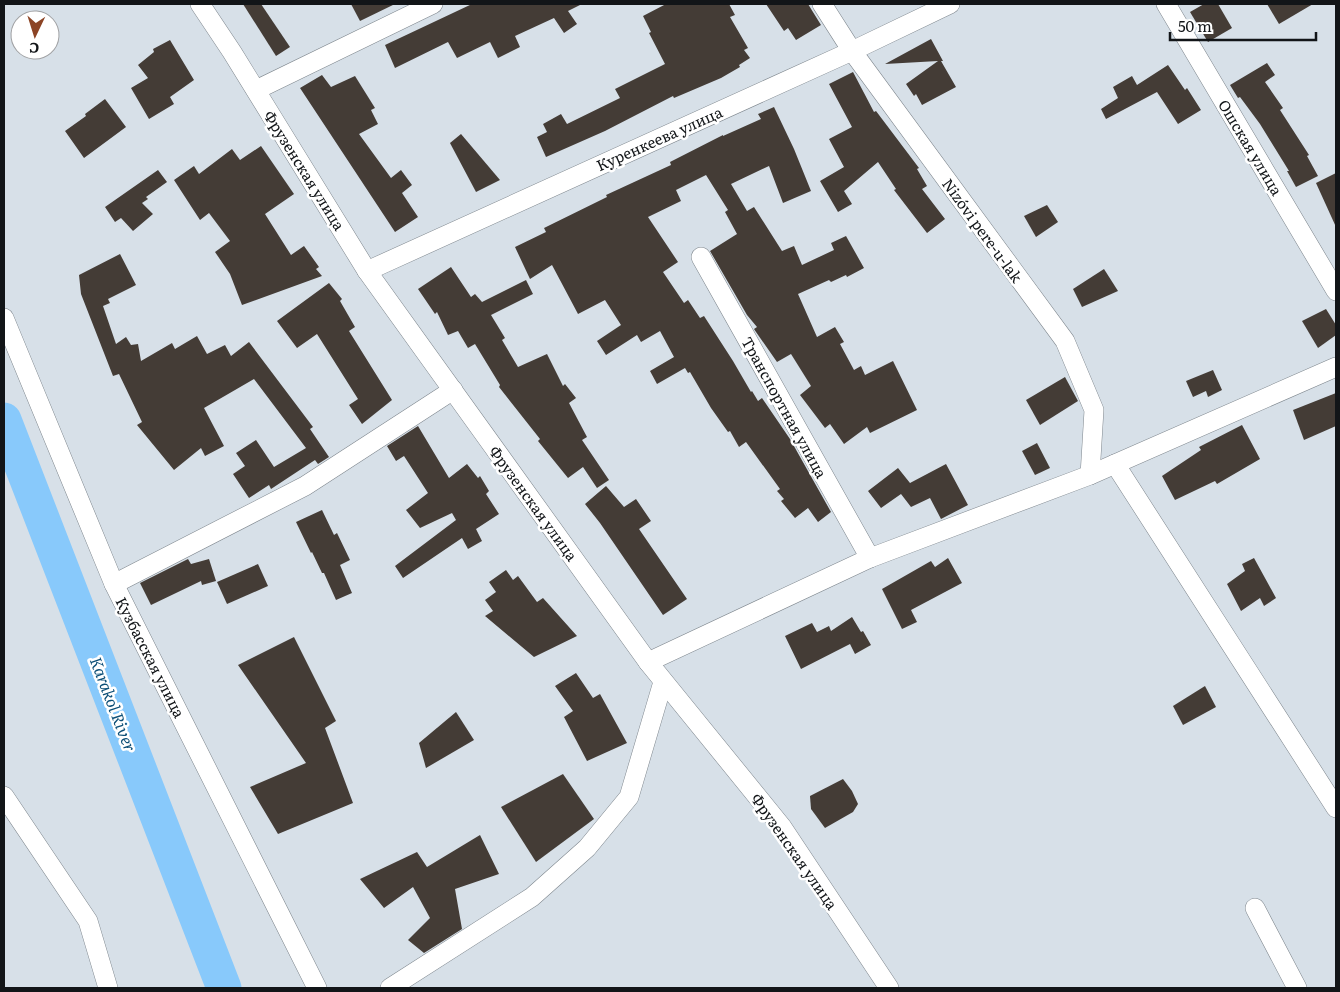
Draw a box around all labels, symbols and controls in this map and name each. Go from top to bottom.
north arrow [10,10,60,60]
scale bar [1170,10,1316,42]
text: 50 m [1178,14,1212,37]
text: С [28,39,40,59]
street label: Ошская улица [1213,95,1289,200]
street label: Куренкеева улица [592,99,727,176]
street label: Фрузенская улица [259,105,352,235]
street label: Nizóvi pere-u-lak [937,173,1029,288]
street label: Транспортная улица [736,332,834,483]
street label: Фрузенская улица [484,441,584,566]
street label: Кузбасская улица [111,592,192,722]
water label: Karakol River [85,653,143,755]
street label: Фрузенская улица [746,788,844,915]

